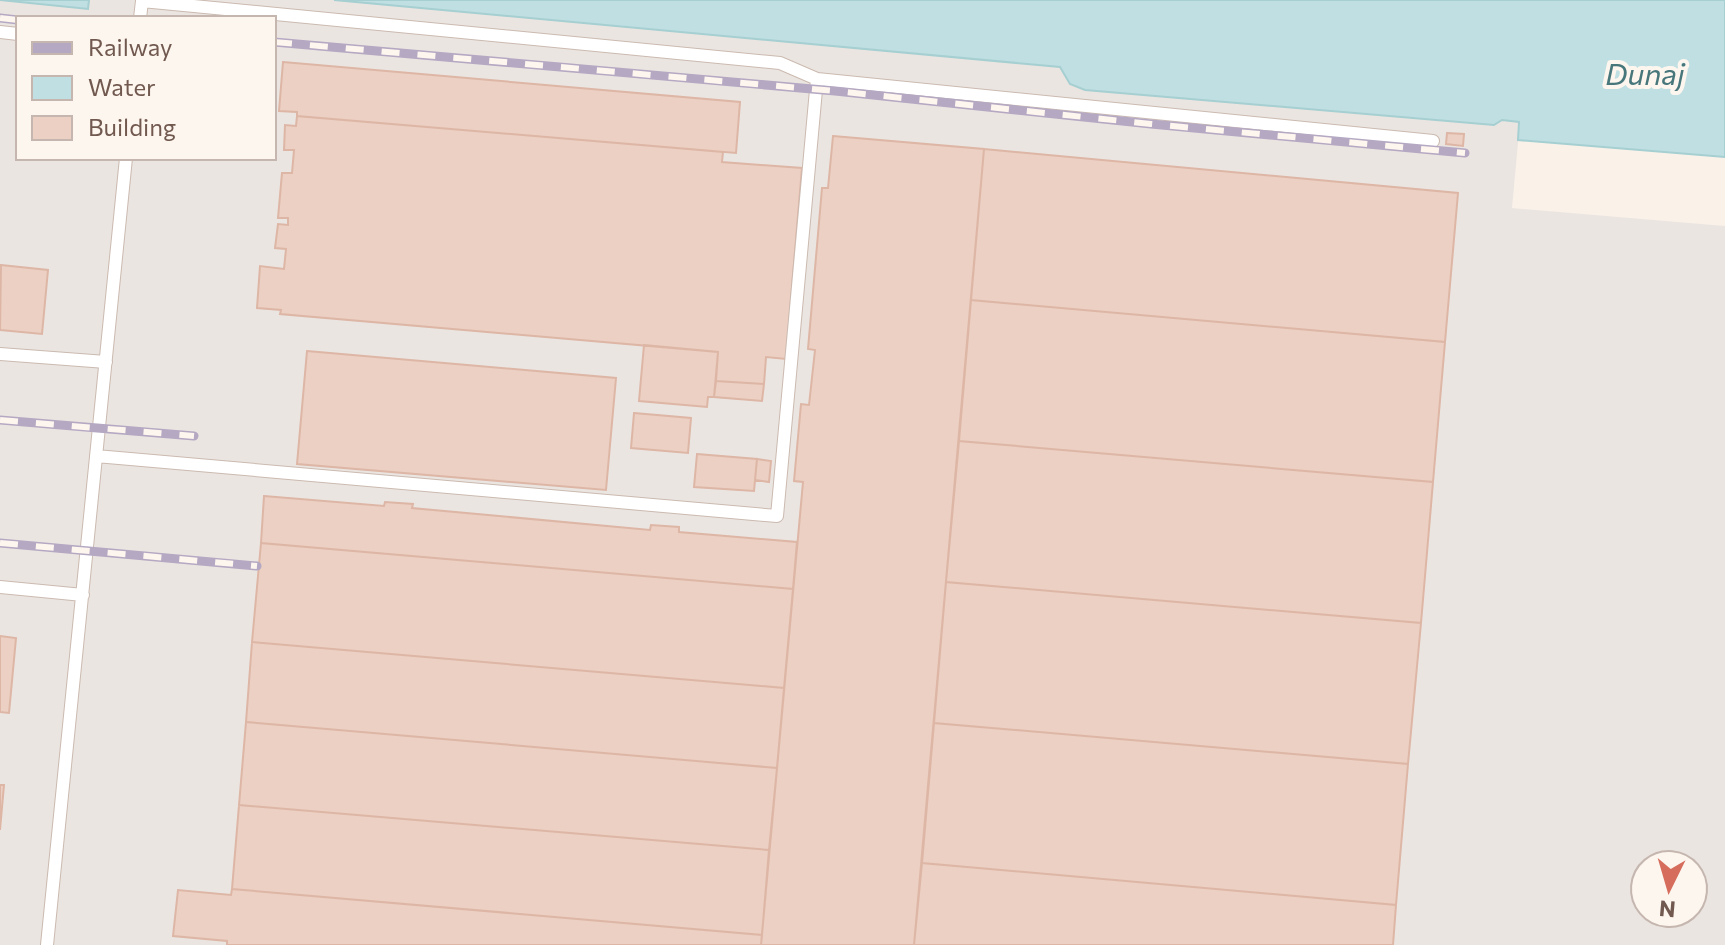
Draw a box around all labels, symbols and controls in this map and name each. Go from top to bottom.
legend [16,16,276,160]
text: Railway [88,32,173,61]
water label: Dunaj [1605,54,1686,91]
text: Water [88,72,156,101]
text: Building [88,112,176,141]
north arrow [1629,849,1709,929]
text: N [1658,895,1677,924]

